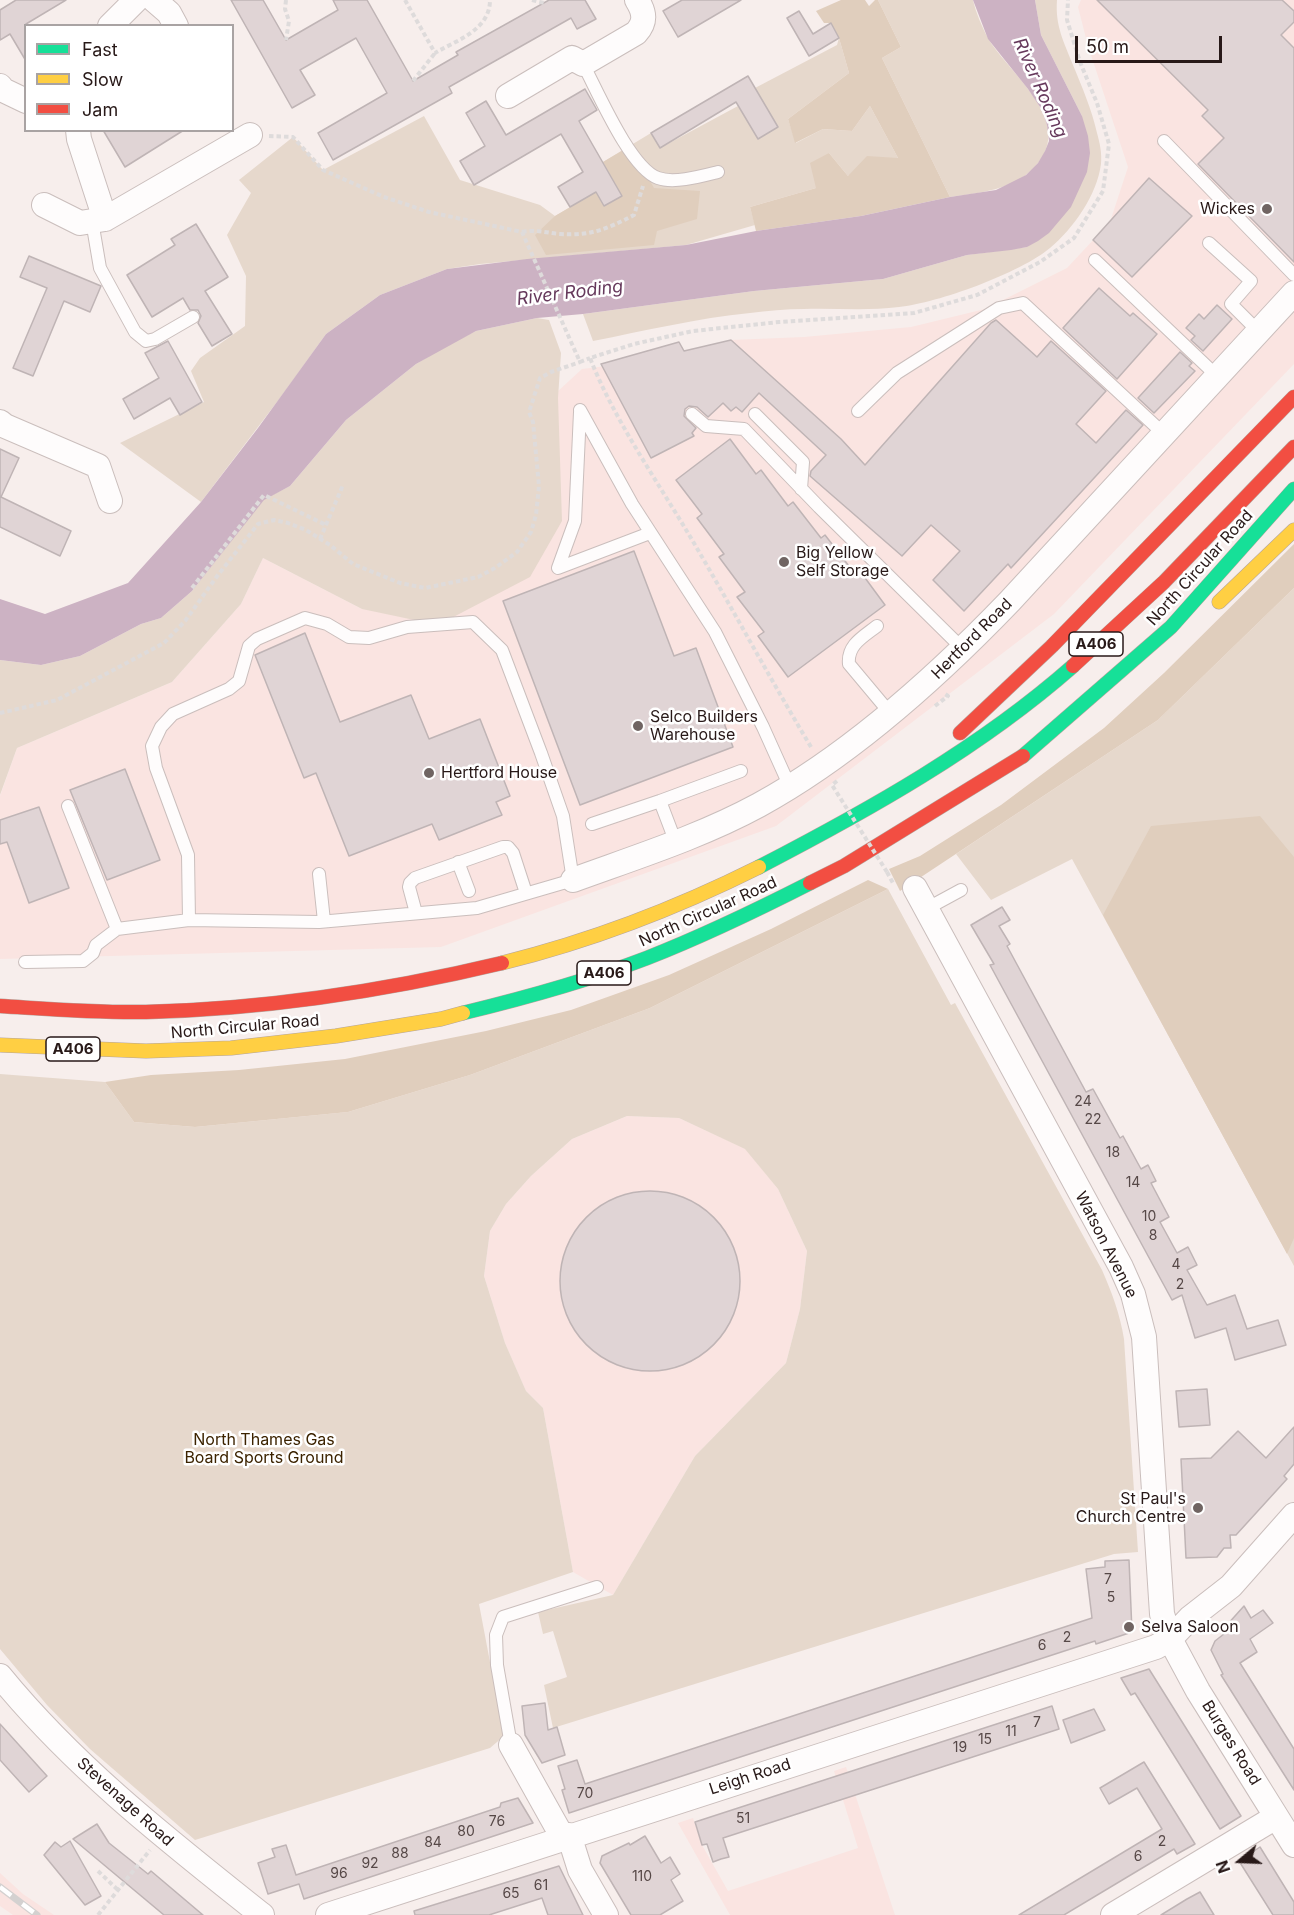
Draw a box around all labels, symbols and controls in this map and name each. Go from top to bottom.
legend [24,24,234,132]
scale bar [1078,24,1225,62]
water label: River Roding [1008,35,1072,141]
text: 50 m [1086,36,1129,57]
text: Fast [82,39,118,60]
text: Slow [82,69,123,90]
text: Jam [82,99,118,120]
place label: Wickes [1200,199,1255,219]
marker: Wickes [1260,202,1274,216]
water label: River Roding [516,276,624,310]
street label: North Circular Road [1143,506,1257,630]
place label: Big Yellow Self Storage [796,543,889,581]
marker: Big Yellow Self Storage [777,555,791,569]
street label: Hertford Road [928,595,1016,683]
road number: A406 [1069,632,1123,656]
place label: Selco Builders Warehouse [650,707,758,745]
marker: Selco Builders Warehouse [631,719,645,733]
place label: Hertford House [441,763,557,783]
marker: Hertford House [422,766,436,780]
street label: North Circular Road [636,873,780,951]
road number: A406 [577,961,631,985]
street label: North Circular Road [170,1011,320,1043]
road number: A406 [46,1037,100,1061]
house number: 24 [1074,1094,1092,1110]
house number: 22 [1084,1112,1102,1128]
house number: 18 [1106,1145,1120,1161]
house number: 14 [1126,1175,1140,1191]
street label: Watson Avenue [1071,1188,1141,1302]
house number: 10 [1142,1209,1156,1225]
house number: 8 [1149,1228,1157,1244]
house number: 4 [1171,1257,1181,1273]
house number: 2 [1176,1277,1184,1293]
park label: North Thames Gas Board Sports Ground [184,1430,344,1468]
place label: St Paul's Church Centre [1076,1489,1186,1527]
marker: St Paul's Church Centre [1191,1501,1205,1515]
house number: 7 [1104,1572,1112,1588]
house number: 5 [1107,1590,1115,1606]
place label: Selva Saloon [1141,1617,1239,1637]
marker: Selva Saloon [1122,1620,1136,1634]
house number: 2 [1063,1630,1071,1646]
house number: 6 [1038,1638,1046,1654]
street label: Burges Road [1197,1697,1265,1789]
house number: 7 [1033,1715,1041,1731]
house number: 11 [1005,1724,1017,1740]
house number: 15 [978,1732,992,1748]
house number: 19 [953,1740,967,1756]
street label: Stevenage Road [73,1754,177,1850]
street label: Leigh Road [707,1755,793,1799]
house number: 70 [577,1786,593,1802]
house number: 51 [736,1811,750,1827]
house number: 76 [489,1814,505,1830]
house number: 80 [457,1824,475,1840]
north arrow [1210,1831,1270,1891]
house number: 2 [1158,1834,1166,1850]
house number: 84 [424,1835,442,1851]
house number: 88 [391,1846,409,1862]
house number: 6 [1134,1849,1142,1865]
house number: 92 [361,1856,379,1872]
text: N [1212,1858,1234,1876]
house number: 96 [330,1866,348,1882]
house number: 110 [632,1869,652,1885]
house number: 61 [534,1878,548,1894]
house number: 65 [502,1886,520,1902]

